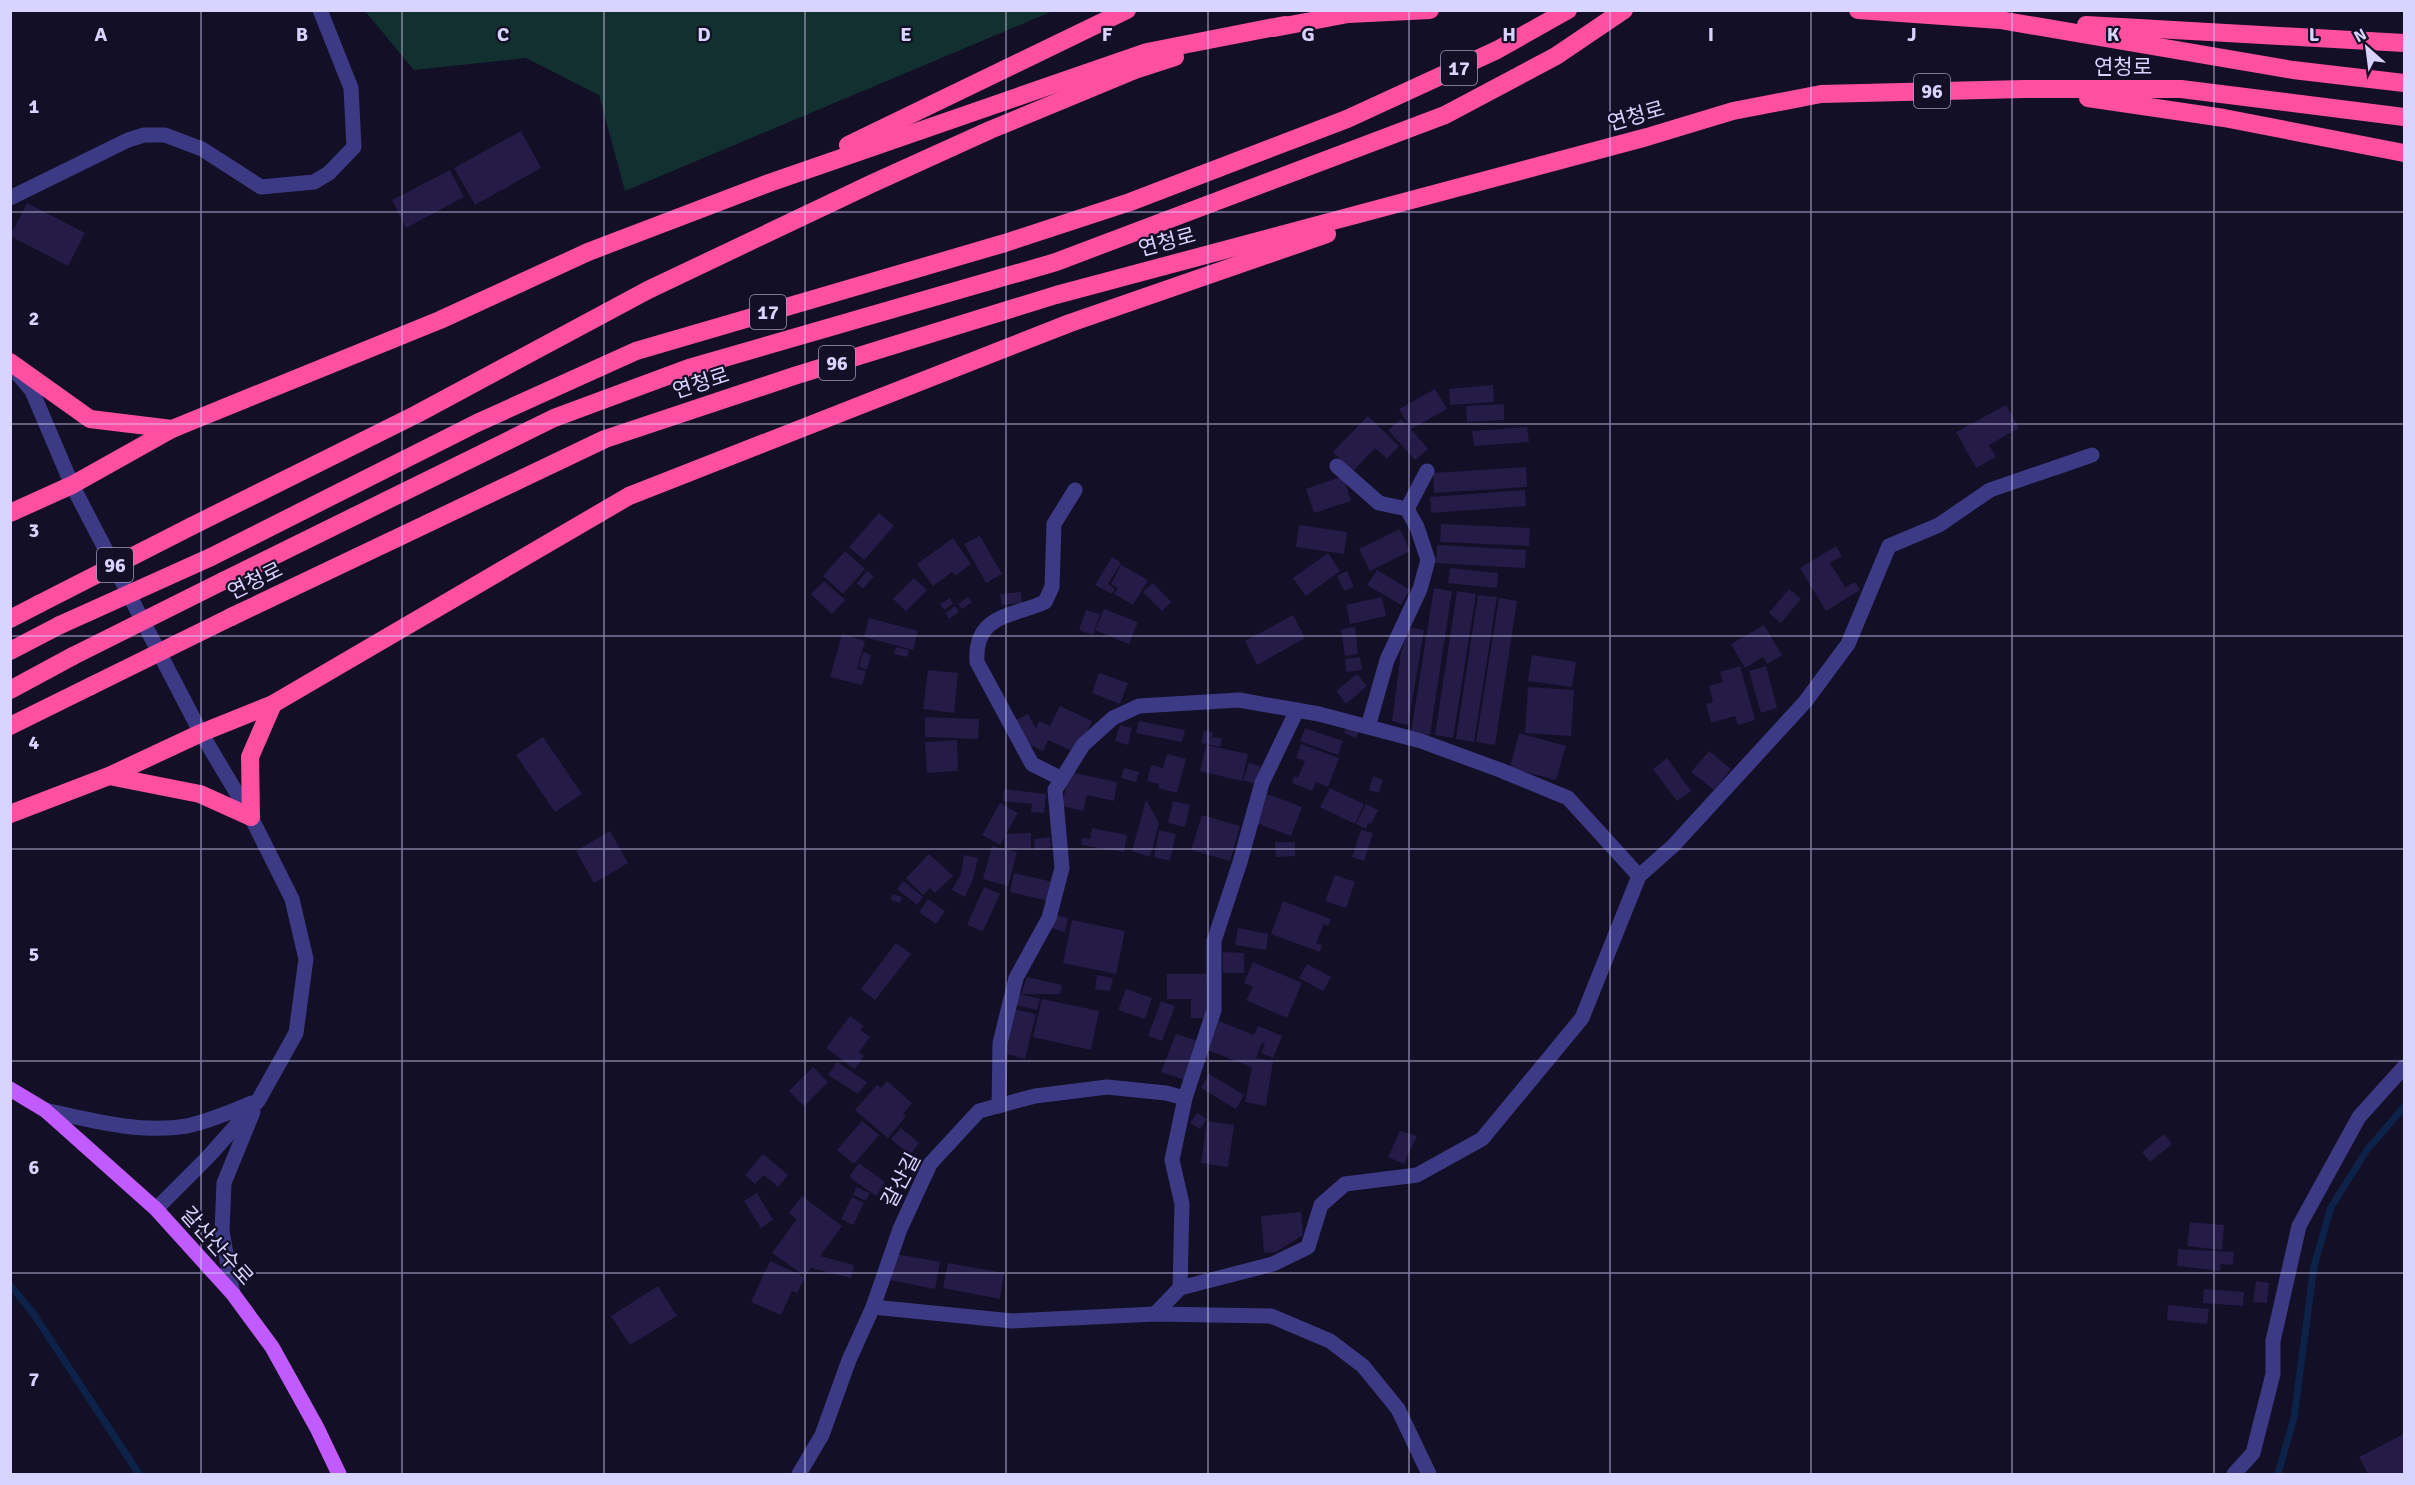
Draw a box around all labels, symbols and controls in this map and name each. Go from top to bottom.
north arrow [2337,18,2397,78]
text: A [95,22,108,47]
text: B [296,22,308,47]
text: C [497,22,509,47]
text: D [697,22,711,47]
text: E [900,22,912,47]
text: F [1102,22,1113,47]
text: G [1301,22,1315,47]
text: H [1502,22,1516,47]
text: I [1708,22,1714,47]
text: J [1907,22,1917,47]
text: K [2107,22,2120,47]
text: L [2309,22,2320,47]
text: N [2351,24,2370,47]
road number: 17 [1441,51,1477,85]
street label: 연청로 [2094,54,2152,80]
road number: 96 [1914,74,1950,108]
text: 1 [29,94,40,119]
street label: 연청로 [1605,96,1667,136]
street label: 연청로 [1136,222,1198,262]
road number: 17 [750,295,786,329]
text: 2 [29,306,39,331]
road number: 96 [819,346,855,380]
street label: 연청로 [669,362,733,404]
text: 3 [29,518,39,543]
road number: 96 [97,548,133,582]
street label: 연청로 [223,557,287,605]
text: 4 [29,730,40,755]
text: 5 [29,942,39,967]
street label: 갈산길 [876,1148,926,1212]
text: 6 [29,1155,40,1180]
street label: 갈산산수로 [175,1201,259,1291]
text: 7 [29,1367,40,1392]

